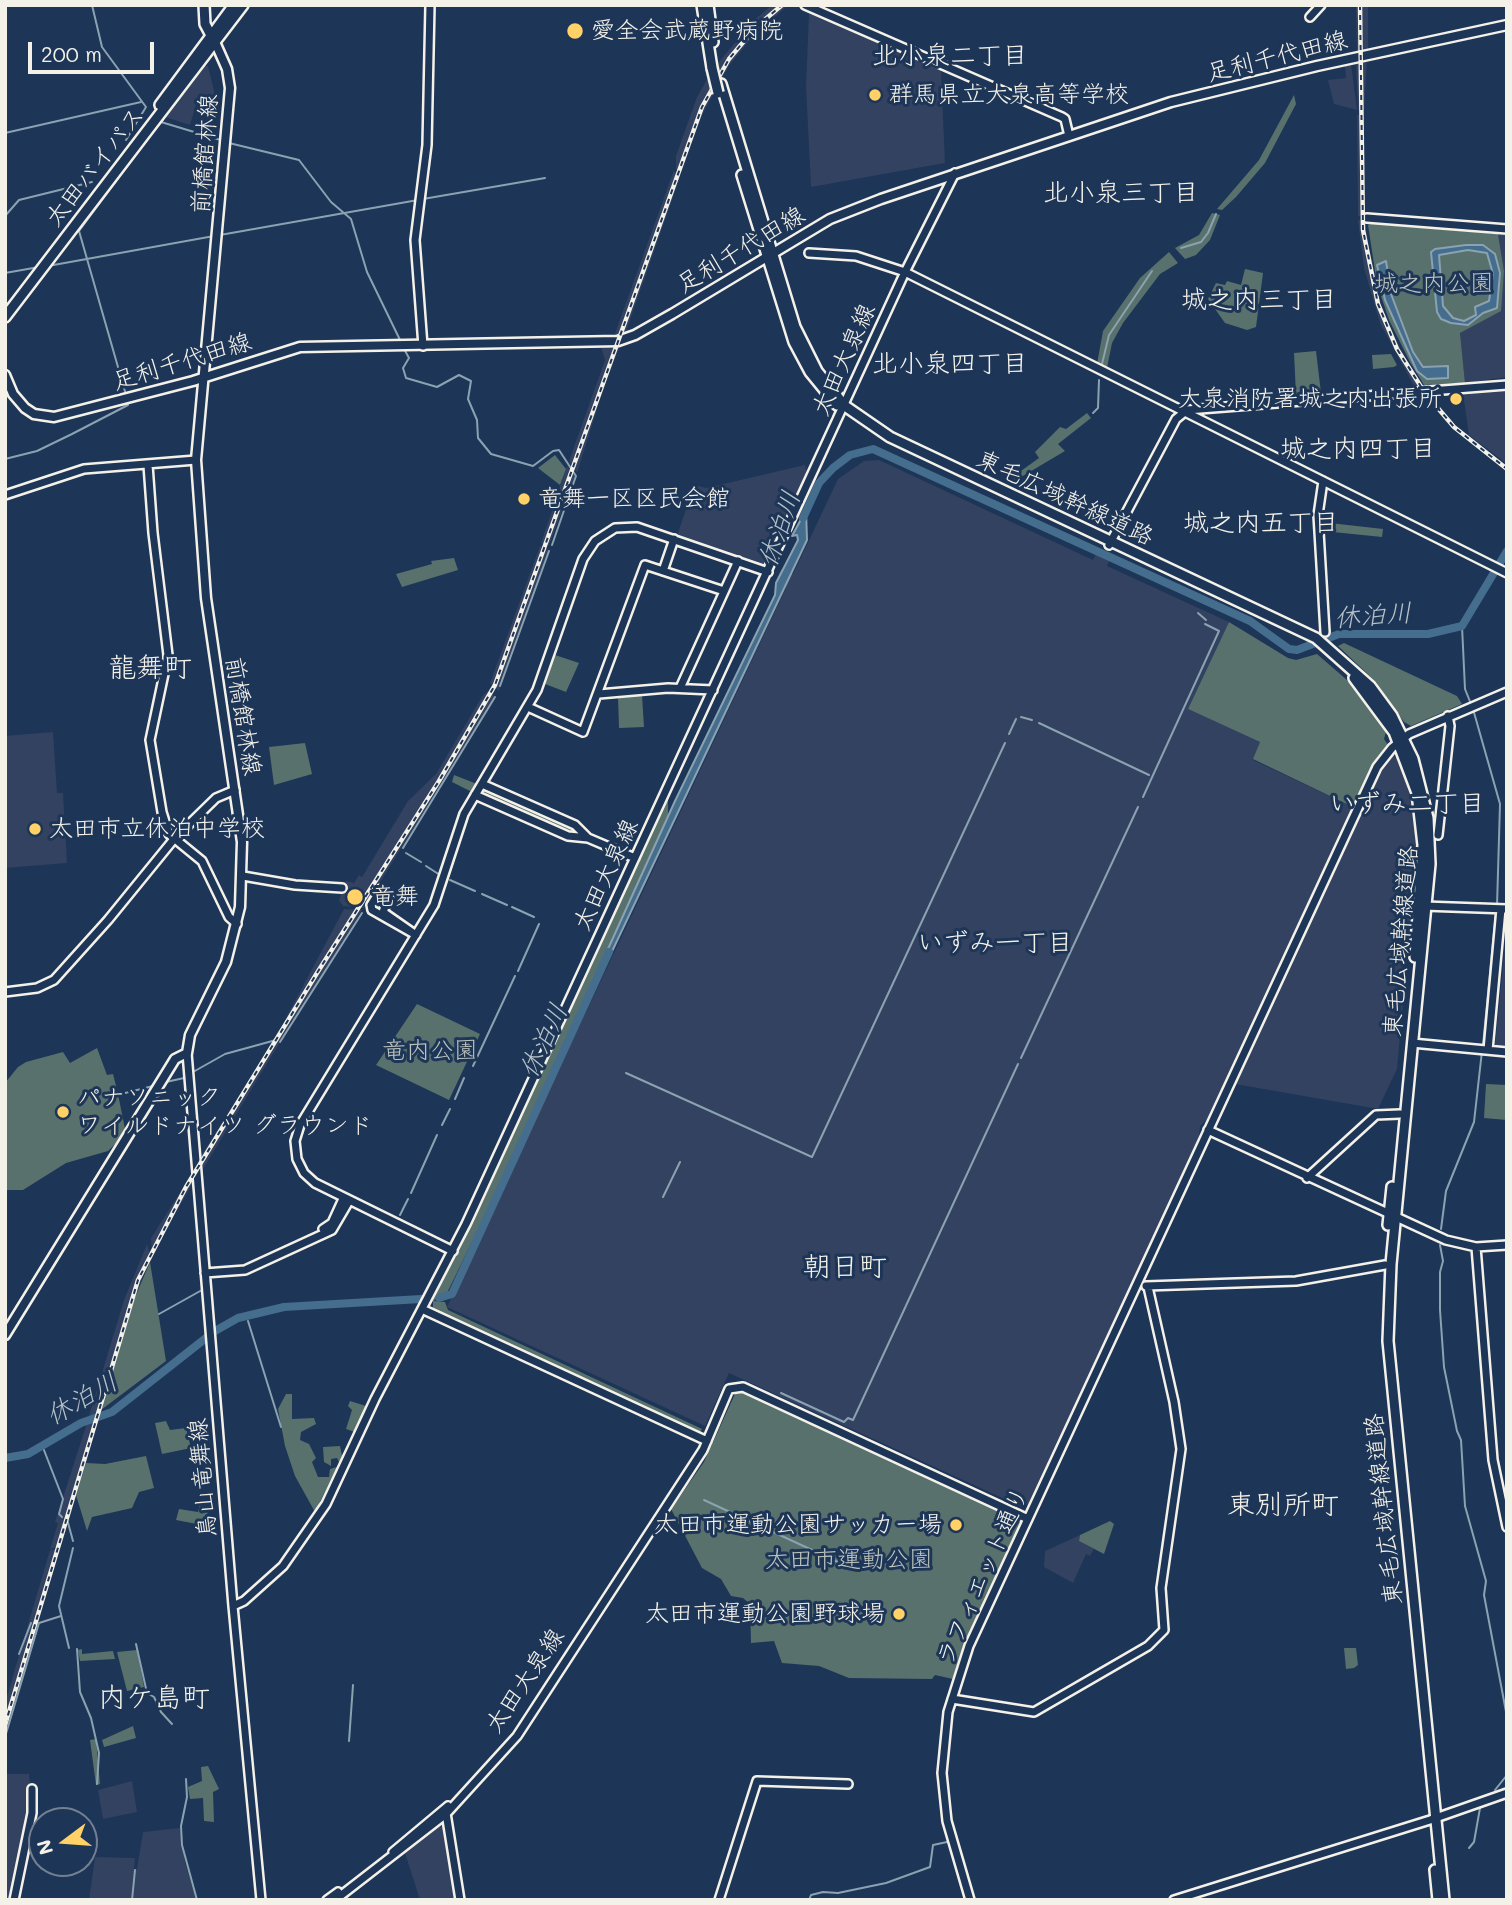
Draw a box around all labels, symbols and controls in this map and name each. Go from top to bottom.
place label: 愛全会武蔵野病院 [591,17,783,45]
marker: 愛全会武蔵野病院 [565,21,585,41]
street label: 足利千代田線 [1204,26,1350,88]
scale bar [32,28,158,72]
text: 200 m [41,40,102,67]
district label: 北小泉二丁目 [872,40,1028,72]
place label: 群馬県立大泉高等学校 [889,81,1129,109]
marker: 群馬県立大泉高等学校 [867,87,883,103]
street label: 前橋館林線 [186,93,224,215]
street label: 太田バイパス [39,101,151,233]
district label: 北小泉三丁目 [1043,177,1199,209]
street label: 足利千代田線 [672,201,810,299]
park label: 城之内公園 [1374,270,1494,298]
district label: 城之内三丁目 [1181,284,1337,316]
street label: 太田大泉線 [806,299,882,421]
street label: 足利千代田線 [109,327,255,397]
district label: 北小泉四丁目 [872,348,1028,380]
place label: 大泉消防署城之内出張所 [1178,385,1442,413]
marker: 大泉消防署城之内出張所 [1448,391,1464,407]
district label: 城之内四丁目 [1280,433,1436,465]
street label: 東毛広域幹線道路 [972,444,1158,552]
place label: 竜舞一区区民会館 [538,485,730,513]
water label: 休泊川 [753,487,807,571]
marker: 竜舞一区区民会館 [516,491,532,507]
district label: 城之内五丁目 [1183,507,1339,539]
water label: 休泊川 [1333,598,1413,634]
district label: 龍舞町 [108,651,192,685]
street label: 前橋館林線 [219,654,267,778]
district label: いずみ二丁目 [1329,788,1485,820]
place label: 太田市立休泊中学校 [49,815,265,843]
street label: 太田大泉線 [568,815,644,935]
marker: 太田市立休泊中学校 [27,821,43,837]
street label: 東毛広域幹線道路 [1378,844,1424,1038]
place label: 竜舞 [371,883,419,911]
marker: 竜舞 [345,887,365,907]
district label: いずみ一丁目 [917,927,1073,959]
water label: 休泊川 [513,999,575,1083]
park label: 竜内公園 [382,1037,478,1065]
place label: パナソニック ワイルドナイツ グラウンド [77,1084,373,1140]
marker: パナソニック ワイルドナイツ グラウンド [55,1104,71,1120]
district label: 朝日町 [803,1250,887,1284]
water label: 休泊川 [40,1366,124,1432]
street label: 東毛広域幹線道路 [1360,1412,1408,1606]
street label: 鳥山竜舞線 [183,1417,223,1539]
street label: ラフィエット通り [931,1482,1035,1670]
district label: 東別所町 [1227,1488,1339,1522]
place label: 太田市運動公園サッカー場 [654,1511,942,1539]
marker: 太田市運動公園サッカー場 [948,1517,964,1533]
park label: 太田市運動公園 [765,1546,933,1574]
place label: 太田市運動公園野球場 [645,1600,885,1628]
marker: 太田市運動公園野球場 [891,1606,907,1622]
street label: 太田大泉線 [480,1623,570,1739]
district label: 内ケ島町 [98,1681,210,1715]
north arrow [28,1807,98,1877]
text: N [30,1837,58,1858]

